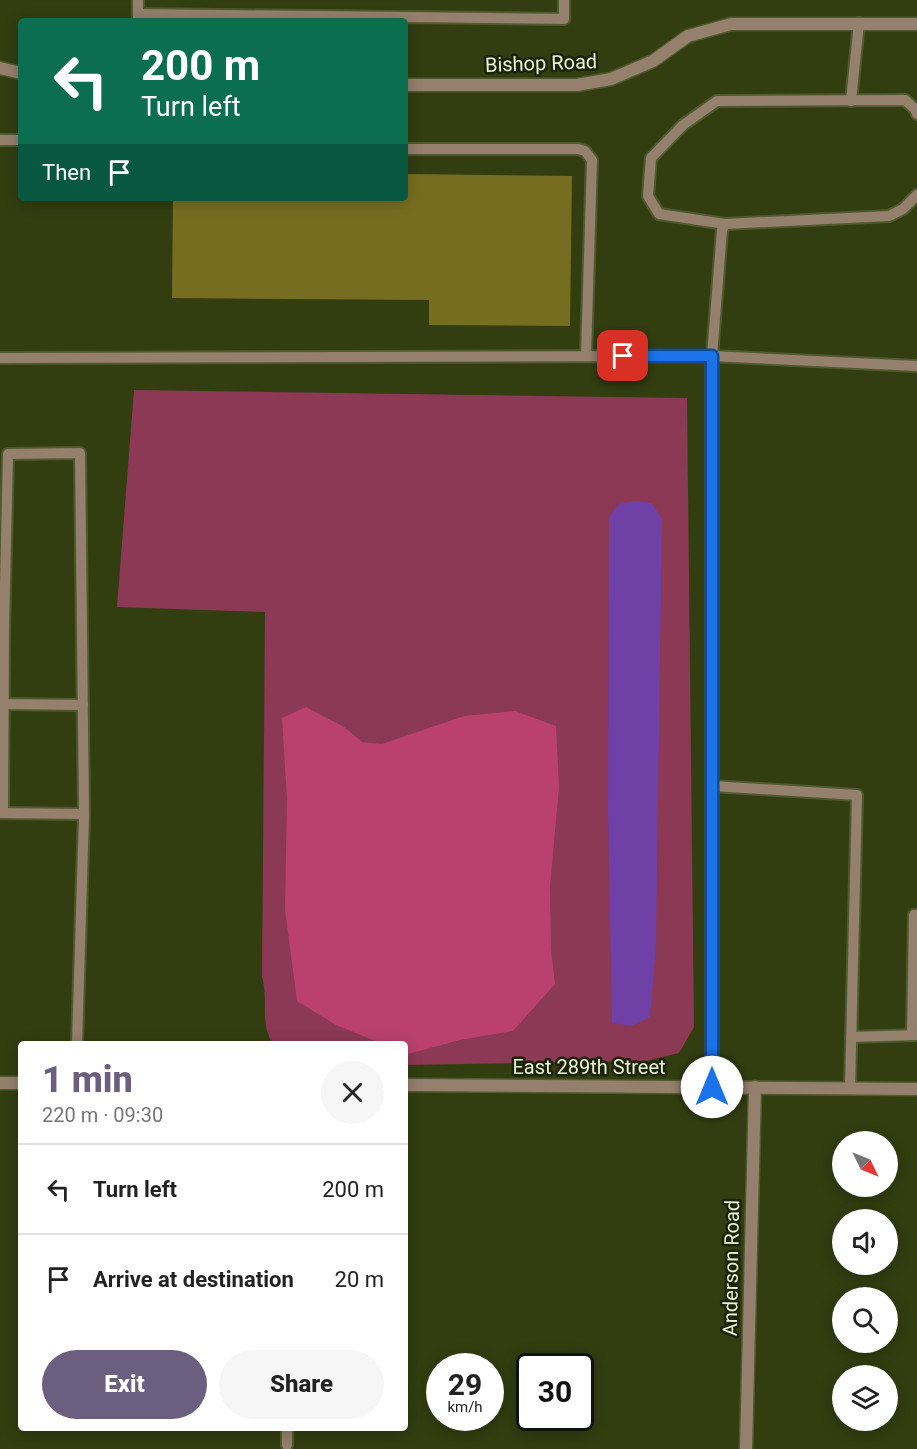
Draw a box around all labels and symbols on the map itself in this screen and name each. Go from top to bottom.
street label: Bishop Road [485,49,597,77]
pin [597,330,648,381]
street label: East 289th Street [512,1055,666,1079]
position arrow [680,1055,744,1119]
north arrow [832,1131,898,1197]
street label: Anderson Road [718,1200,744,1336]
speed limit sign: 30 [516,1353,594,1431]

